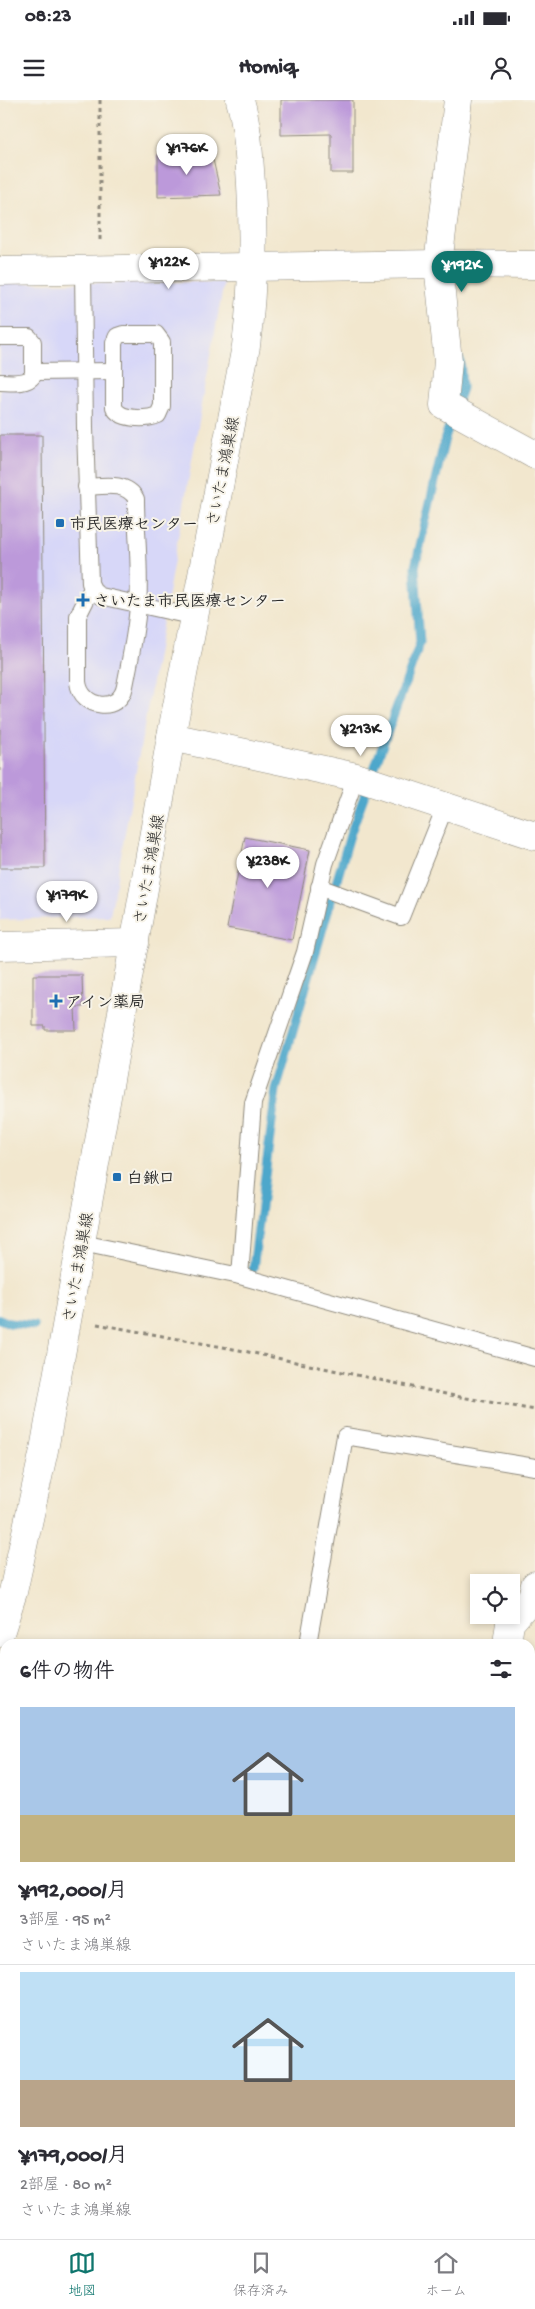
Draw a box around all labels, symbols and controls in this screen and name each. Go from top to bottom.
text: 08:23 [25,6,71,29]
icon: menu [20,54,48,82]
icon: person [487,54,515,82]
text: Homiq [239,55,296,81]
pin: ¥176K [152,134,222,176]
text: ¥176K [167,140,207,159]
pin: ¥122K [134,248,204,290]
pin: ¥192K [427,250,497,293]
text: ¥122K [150,254,188,273]
text: ¥192K [443,257,481,276]
street label: さいたま鴻巣線 [204,415,245,528]
place label: 市民医療センター [70,515,198,536]
marker: 市民医療センター [54,517,66,529]
place label: さいたま市民医療センター [94,592,286,613]
marker: さいたま市民医療センター [76,593,90,607]
pin: ¥213K [326,714,396,757]
text: ¥213K [342,721,380,740]
street label: さいたま鴻巣線 [130,813,170,926]
pin: ¥238K [233,846,303,889]
text: ¥238K [247,853,289,872]
pin: ¥179K [32,880,102,923]
text: ¥179K [47,887,87,906]
place label: アイン薬局 [66,994,145,1014]
marker: アイン薬局 [50,995,62,1007]
place label: 白鍬口 [127,1170,175,1190]
marker: 白鍬口 [111,1171,123,1183]
street label: さいたま鴻巣線 [59,1211,99,1324]
map controls [470,1574,520,1624]
button: locate [470,1574,520,1624]
icon: filters [487,1655,515,1683]
text: 6件の物件 [20,1661,115,1686]
icon: home [223,1739,313,1829]
text: ¥192,000/月 [20,1880,127,1905]
text: 3部屋 · 95 m² [20,1912,111,1931]
text: さいたま鴻巣線 [20,1938,131,1957]
icon: home [223,2005,313,2095]
text: ¥179,000/月 [20,2145,128,2170]
text: 2部屋 · 80 m² [20,2177,112,2196]
text: さいたま鴻巣線 [20,2203,131,2222]
tab: 地図 [68,2249,96,2301]
tab: 保存済み [233,2249,289,2301]
tab: ホーム [425,2249,467,2301]

